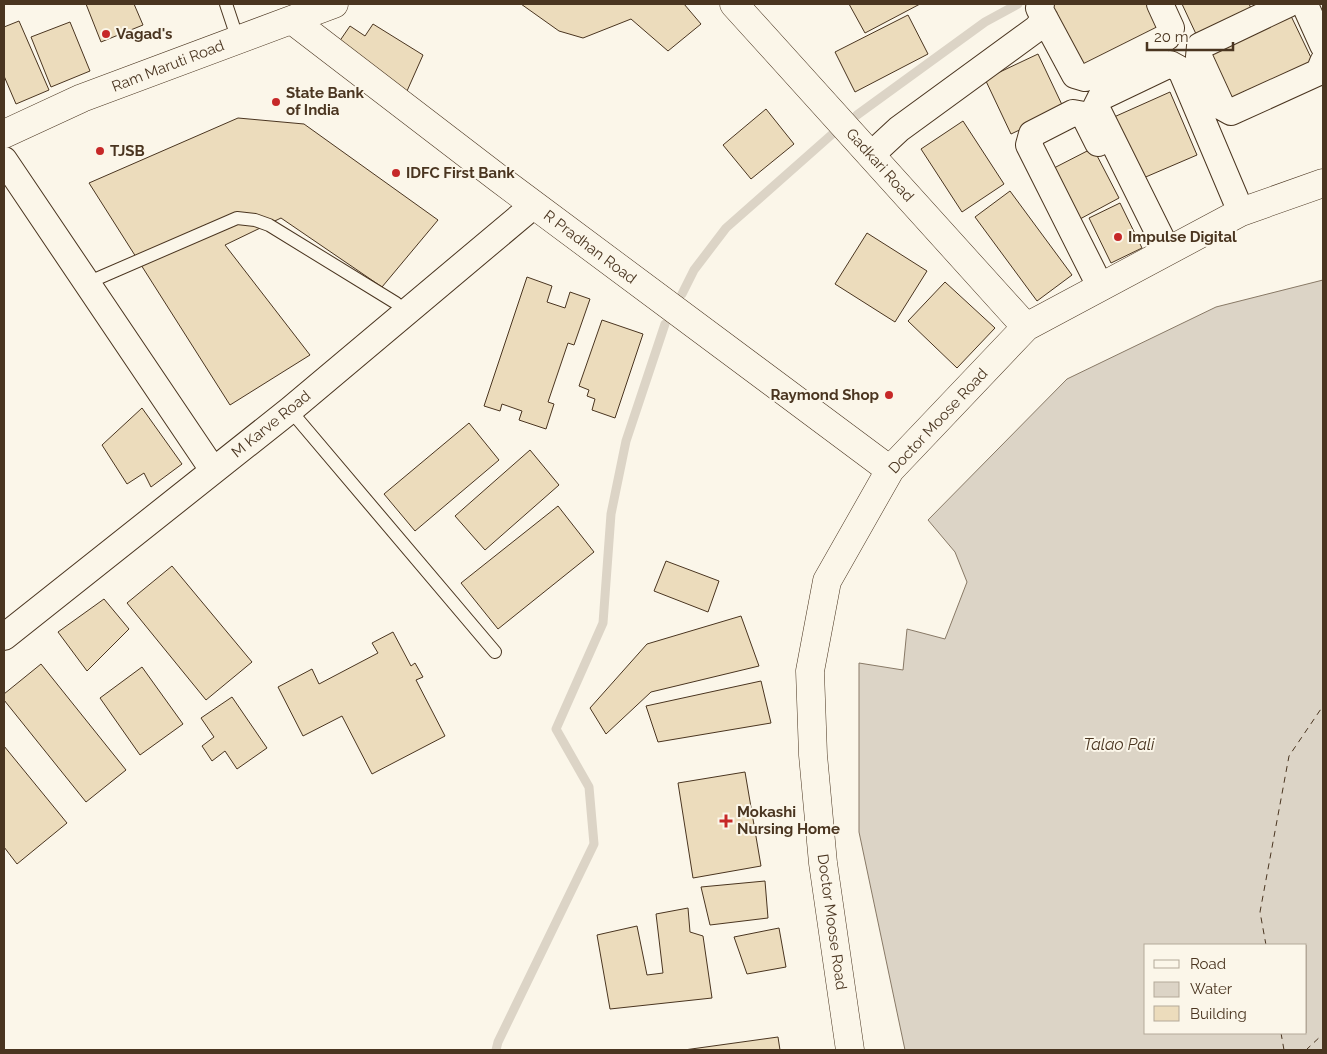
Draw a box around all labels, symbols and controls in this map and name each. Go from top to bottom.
scale bar [1147,20,1233,52]
place label: Vagad's [116,25,172,43]
marker: Vagad's [100,28,112,40]
text: 20 m [1154,28,1189,46]
street label: Ram Maruti Road [109,36,227,96]
place label: State Bank of India [286,84,364,119]
marker: State Bank of India [270,96,282,108]
street label: Gadkari Road [842,125,918,205]
place label: TJSB [110,142,145,160]
marker: TJSB [94,145,106,157]
place label: IDFC First Bank [406,164,515,182]
marker: IDFC First Bank [390,167,402,179]
street label: R Pradhan Road [540,206,640,288]
place label: Impulse Digital [1128,228,1237,246]
marker: Impulse Digital [1112,231,1124,243]
street label: Doctor Moose Road [885,365,991,477]
place label: Raymond Shop [770,386,879,404]
street label: M Karve Road [228,387,314,461]
marker: Raymond Shop [883,389,895,401]
water label: Talao Pali [1084,735,1155,754]
place label: Mokashi Nursing Home [737,803,840,838]
marker: Mokashi Nursing Home [719,814,733,828]
street label: Doctor Moose Road [814,853,850,991]
legend [1144,944,1307,1034]
text: Road [1190,955,1226,973]
text: Water [1190,980,1233,998]
text: Building [1190,1005,1247,1023]

